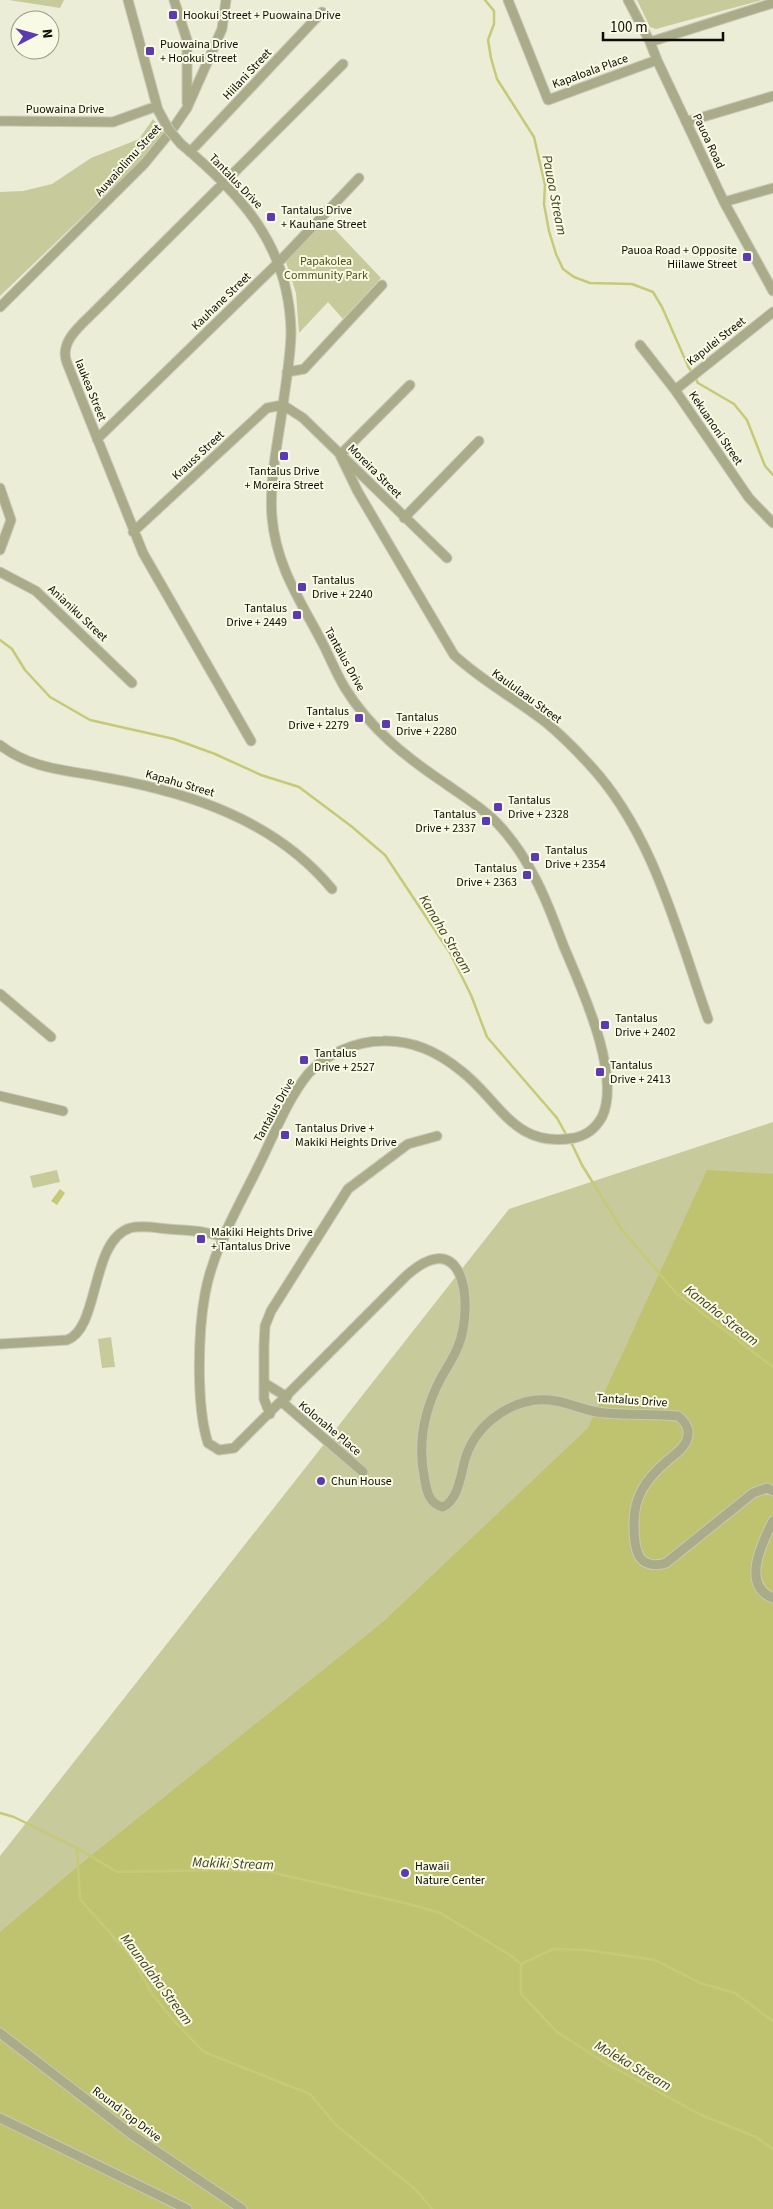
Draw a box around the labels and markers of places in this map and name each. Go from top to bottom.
place label: Hookui Street + Puowaina Drive [183,7,341,24]
marker: Hookui Street + Puowaina Drive [167,9,179,21]
place label: Puowaina Drive + Hookui Street [160,36,238,67]
marker: Puowaina Drive + Hookui Street [144,45,156,57]
place label: Tantalus Drive + Kauhane Street [281,202,366,233]
marker: Tantalus Drive + Kauhane Street [265,211,277,223]
place label: Pauoa Road + Opposite Hiilawe Street [621,242,737,273]
marker: Pauoa Road + Opposite Hiilawe Street [741,251,753,263]
marker: Tantalus Drive + Moreira Street [278,450,290,462]
place label: Tantalus Drive + Moreira Street [245,463,323,494]
place label: Tantalus Drive + 2240 [312,572,373,603]
marker: Tantalus Drive + 2240 [296,581,308,593]
place label: Tantalus Drive + 2449 [226,600,287,631]
marker: Tantalus Drive + 2449 [291,609,303,621]
place label: Tantalus Drive + 2279 [288,703,349,734]
place label: Tantalus Drive + 2280 [396,709,457,740]
marker: Tantalus Drive + 2279 [353,712,365,724]
marker: Tantalus Drive + 2280 [380,718,392,730]
place label: Tantalus Drive + 2328 [508,792,569,823]
marker: Tantalus Drive + 2328 [492,801,504,813]
place label: Tantalus Drive + 2337 [415,806,476,837]
marker: Tantalus Drive + 2337 [480,815,492,827]
place label: Tantalus Drive + 2354 [545,842,606,873]
marker: Tantalus Drive + 2354 [529,851,541,863]
place label: Tantalus Drive + 2363 [456,860,517,891]
marker: Tantalus Drive + 2363 [521,869,533,881]
place label: Tantalus Drive + 2402 [615,1010,676,1041]
marker: Tantalus Drive + 2402 [599,1019,611,1031]
place label: Tantalus Drive + 2527 [314,1045,375,1076]
marker: Tantalus Drive + 2527 [298,1054,310,1066]
place label: Tantalus Drive + 2413 [610,1057,671,1088]
marker: Tantalus Drive + 2413 [594,1066,606,1078]
place label: Tantalus Drive + Makiki Heights Drive [295,1120,397,1151]
marker: Tantalus Drive + Makiki Heights Drive [279,1129,291,1141]
place label: Makiki Heights Drive + Tantalus Drive [211,1224,313,1255]
marker: Makiki Heights Drive + Tantalus Drive [195,1233,207,1245]
place label: Chun House [331,1473,392,1490]
marker: Chun House [315,1475,327,1487]
place label: Hawaii Nature Center [415,1858,486,1889]
marker: Hawaii Nature Center [399,1867,411,1879]

